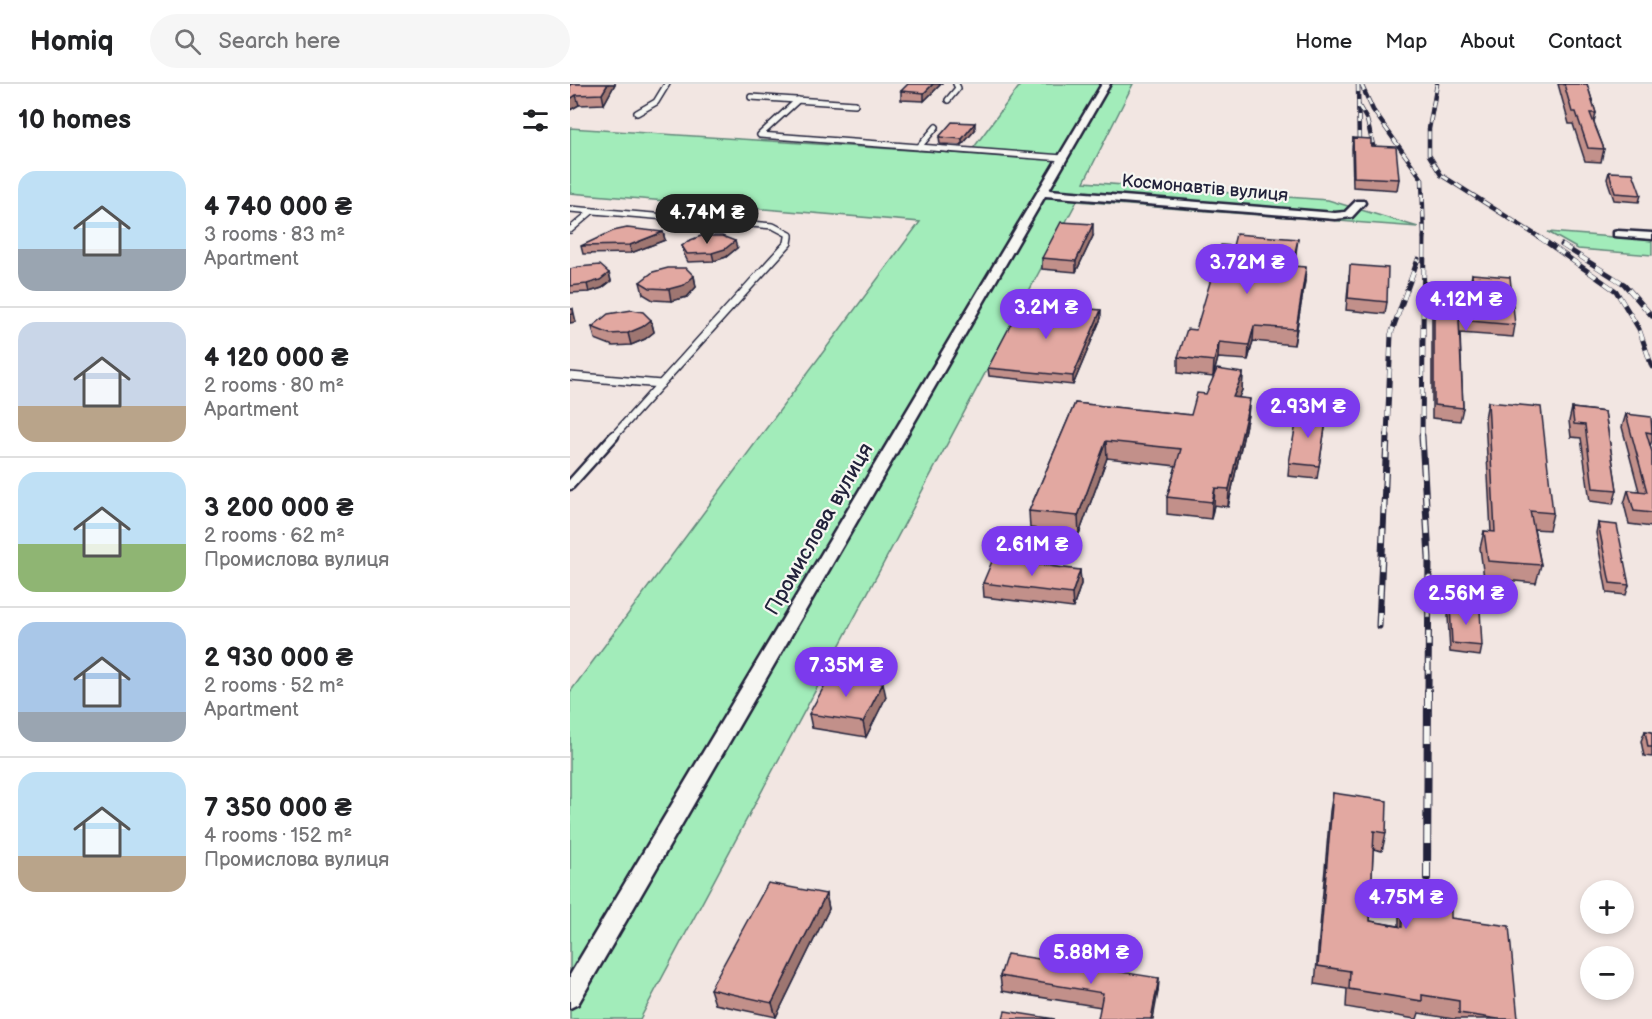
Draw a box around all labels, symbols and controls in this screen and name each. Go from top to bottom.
search box [150,14,570,68]
text: Homiq [30,25,114,58]
icon: search [171,25,204,58]
text: Search here [219,28,340,55]
text: Home [1295,29,1352,54]
text: Map [1385,29,1427,54]
text: About [1460,29,1515,54]
text: Contact [1548,29,1622,54]
icon: filters [519,104,552,137]
text: 10 homes [18,105,131,136]
street label: Космонавтів вулиця [1121,170,1289,206]
text: 4 740 000 ₴ [204,192,352,223]
pin: 4.74M ₴ [652,194,762,245]
icon: home [66,195,138,267]
text: 4.74M ₴ [670,201,744,225]
text: 3 rooms · 83 m² [204,223,345,247]
pin: 3.72M ₴ [1192,244,1302,295]
text: Apartment [204,247,299,271]
text: 3.72M ₴ [1209,251,1285,275]
pin: 4.12M ₴ [1411,281,1521,332]
text: 4.12M ₴ [1430,288,1502,312]
pin: 3.2M ₴ [997,289,1095,340]
text: 3.2M ₴ [1014,296,1078,320]
text: 4 120 000 ₴ [204,343,349,374]
icon: home [66,346,138,418]
text: 2 rooms · 80 m² [204,374,344,398]
pin: 2.93M ₴ [1253,388,1363,439]
text: 2.93M ₴ [1270,395,1346,419]
text: Apartment [204,398,299,422]
street label: Промислова вулиця [759,438,879,620]
text: 3 200 000 ₴ [204,493,354,524]
icon: home [66,496,138,568]
text: 2 rooms · 62 m² [204,524,345,548]
pin: 2.61M ₴ [977,526,1087,577]
text: 2.61M ₴ [996,533,1068,557]
text: Промислова вулиця [204,548,389,572]
pin: 2.56M ₴ [1411,575,1521,626]
text: 2.56M ₴ [1428,582,1504,606]
text: 2 930 000 ₴ [204,643,353,674]
icon: home [66,646,138,718]
pin: 7.35M ₴ [791,647,901,698]
text: 7.35M ₴ [809,654,883,678]
text: 2 rooms · 52 m² [204,674,344,698]
text: Apartment [204,698,299,722]
text: 7 350 000 ₴ [204,793,352,824]
icon: home [66,796,138,868]
text: 4 rooms · 152 m² [204,824,352,848]
text: Промислова вулиця [204,848,389,872]
pin: 4.75M ₴ [1351,879,1461,930]
map controls [1580,880,1634,1000]
button: + [1580,880,1634,934]
text: 4.75M ₴ [1369,886,1443,910]
pin: 5.88M ₴ [1036,934,1146,985]
text: 5.88M ₴ [1053,941,1129,965]
button: − [1580,946,1634,1000]

